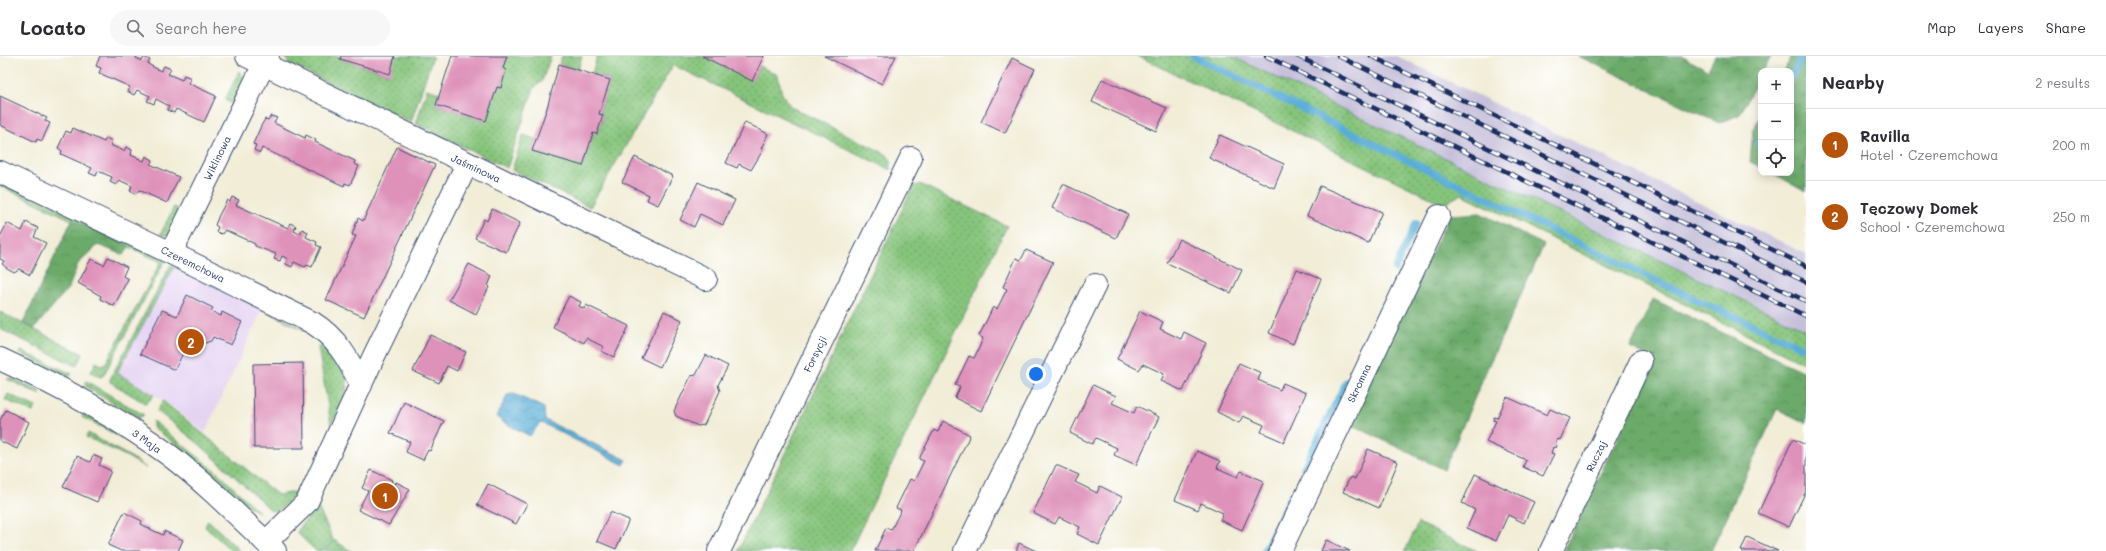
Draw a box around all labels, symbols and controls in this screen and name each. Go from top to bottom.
search box [110,10,390,46]
text: Locato [20,15,86,40]
icon: search [124,17,146,39]
text: Search here [156,18,247,38]
text: Map [1927,18,1956,37]
text: Layers [1978,18,2024,37]
text: Share [2046,18,2086,37]
map controls [1758,68,1794,176]
button: + [1758,68,1794,104]
text: Nearby [1822,71,1884,93]
text: 2 results [2035,74,2090,91]
button: − [1758,104,1794,140]
text: Ravilla [1860,126,1910,146]
street label: Wiklinowa [200,133,234,183]
text: 1 [1832,136,1838,153]
text: 200 m [2052,136,2090,153]
button: locate [1758,140,1794,176]
text: Hotel · Czeremchowa [1860,146,1998,163]
street label: Jaśminowa [449,150,503,186]
text: Tęczowy Domek [1860,198,1978,218]
text: 2 [1831,208,1839,225]
text: 250 m [2053,208,2090,225]
text: School · Czeremchowa [1860,218,2005,235]
street label: Czeremchowa [159,242,227,286]
pin: 2 [178,327,204,357]
street label: Forsycji [800,333,830,375]
street label: Skromna [1344,361,1374,405]
your location [1026,364,1046,384]
street label: 3 Maja [130,426,164,456]
street label: Ruczaj [1582,438,1610,474]
pin: 1 [372,481,398,511]

